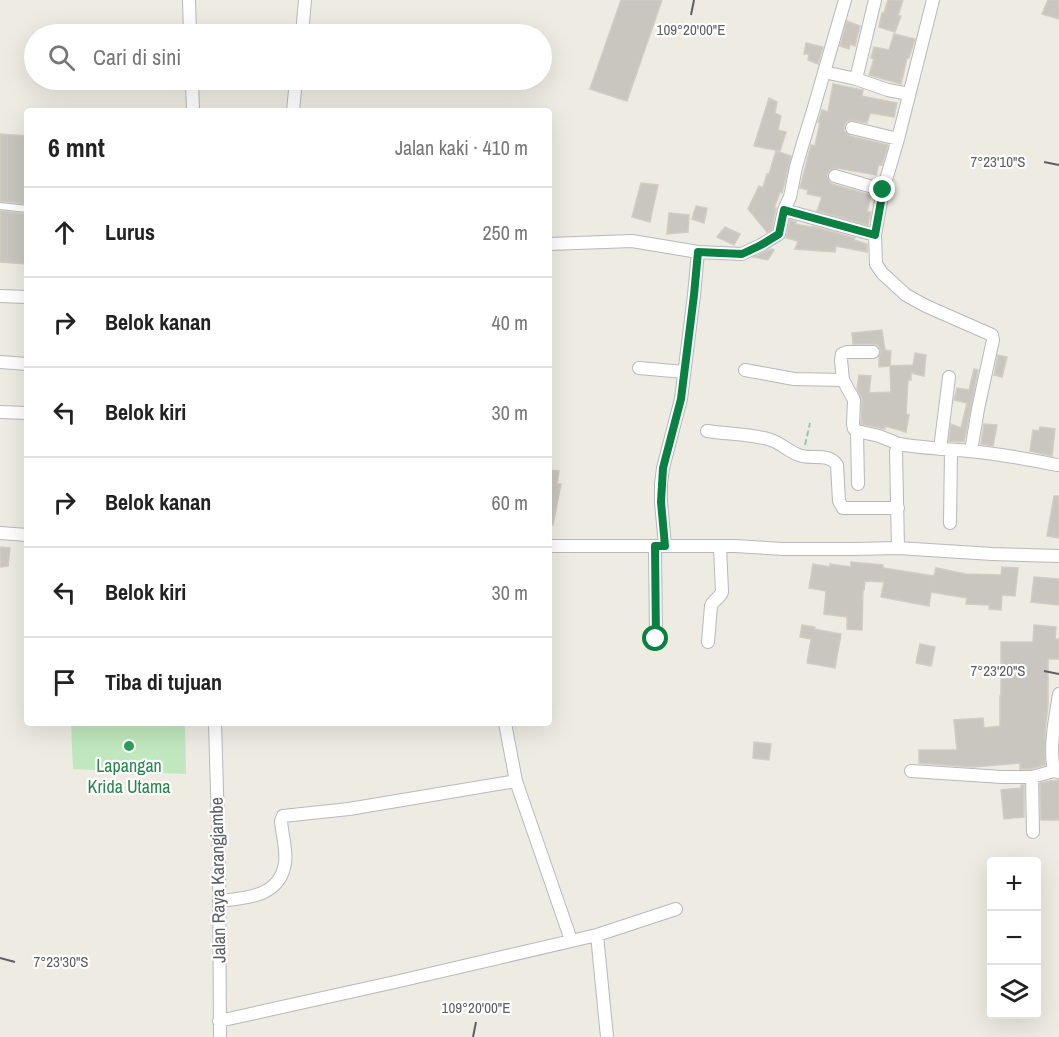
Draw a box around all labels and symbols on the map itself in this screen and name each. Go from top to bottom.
text: 109°20'00"E [657,19,725,40]
text: 7°23'10"S [970,151,1026,172]
route end [869,176,895,202]
route start [642,625,668,651]
text: 7°23'20"S [970,660,1026,681]
marker: Lapangan Krida Utama [122,739,136,753]
place label: Lapangan Krida Utama [88,753,170,799]
street label: Jalan Raya Karangjambe [204,797,231,963]
text: 7°23'30"S [33,951,89,972]
text: 109°20'00"E [442,997,510,1018]

